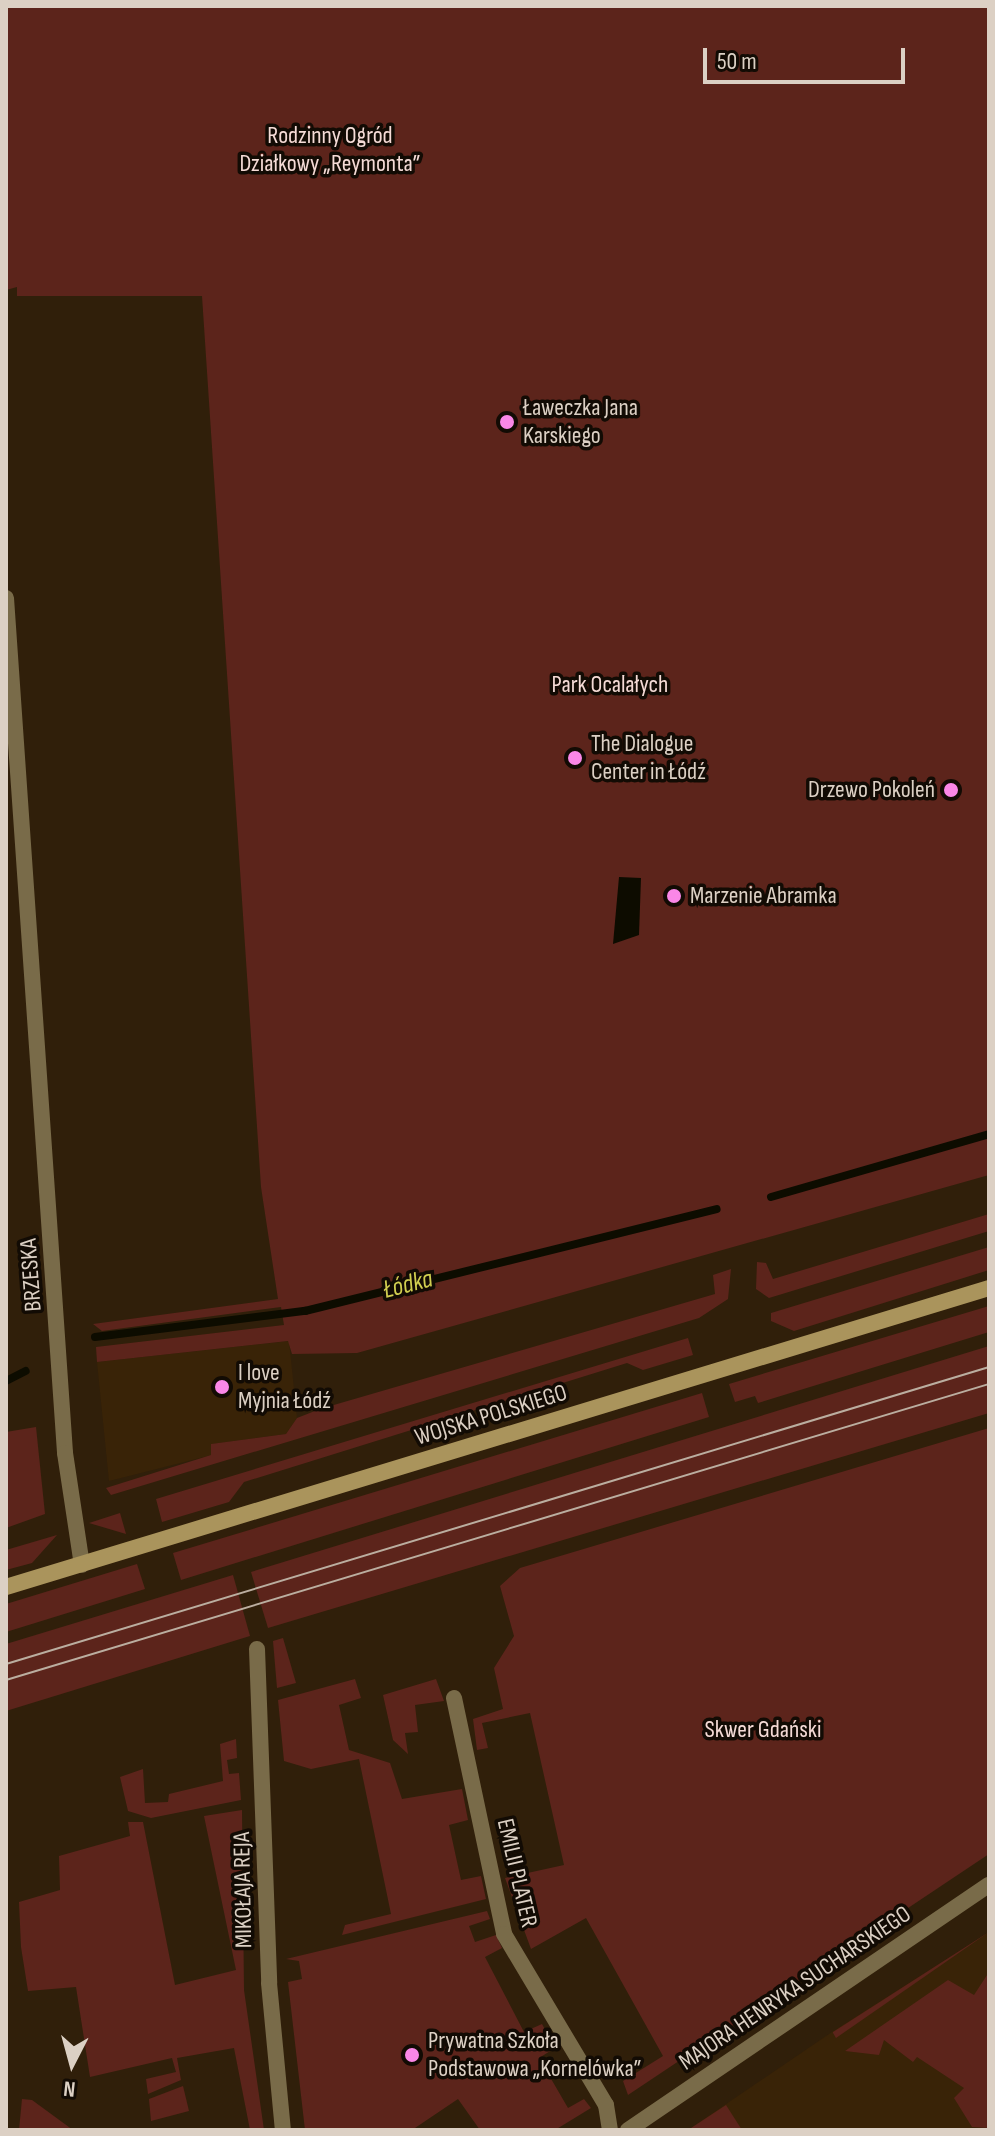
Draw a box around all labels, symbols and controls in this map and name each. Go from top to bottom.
scale bar [707,32,909,82]
text: 50 m [717,47,757,76]
park label: Rodzinny Ogród Działkowy „Reymonta” [239,122,421,178]
place label: Ławeczka Jana Karskiego [523,394,638,450]
marker: Ławeczka Jana Karskiego [498,413,516,431]
park label: Park Ocalałych [552,671,668,699]
place label: The Dialogue Center in Łódź [591,730,706,786]
marker: The Dialogue Center in Łódź [566,749,584,767]
place label: Drzewo Pokoleń [808,776,935,804]
marker: Drzewo Pokoleń [942,781,960,799]
place label: Marzenie Abramka [690,882,837,910]
marker: Marzenie Abramka [665,887,683,905]
street label: BRZESKA [14,1238,48,1312]
water label: Łódka [380,1264,436,1306]
place label: I love Myjnia Łódź [238,1359,331,1415]
marker: I love Myjnia Łódź [213,1378,231,1396]
street label: WOJSKA POLSKIEGO [411,1378,571,1452]
park label: Skwer Gdański [705,1716,821,1744]
street label: EMILII PLATER [491,1816,543,1930]
street label: MIKOŁAJA REJA [228,1832,258,1948]
street label: MAJORA HENRYKA SUCHARSKIEGO [674,1900,916,2076]
north arrow [32,2024,112,2104]
place label: Prywatna Szkoła Podstawowa „Kornelówka” [428,2027,642,2083]
marker: Prywatna Szkoła Podstawowa „Kornelówka” [403,2046,421,2064]
text: N [62,2074,77,2102]

